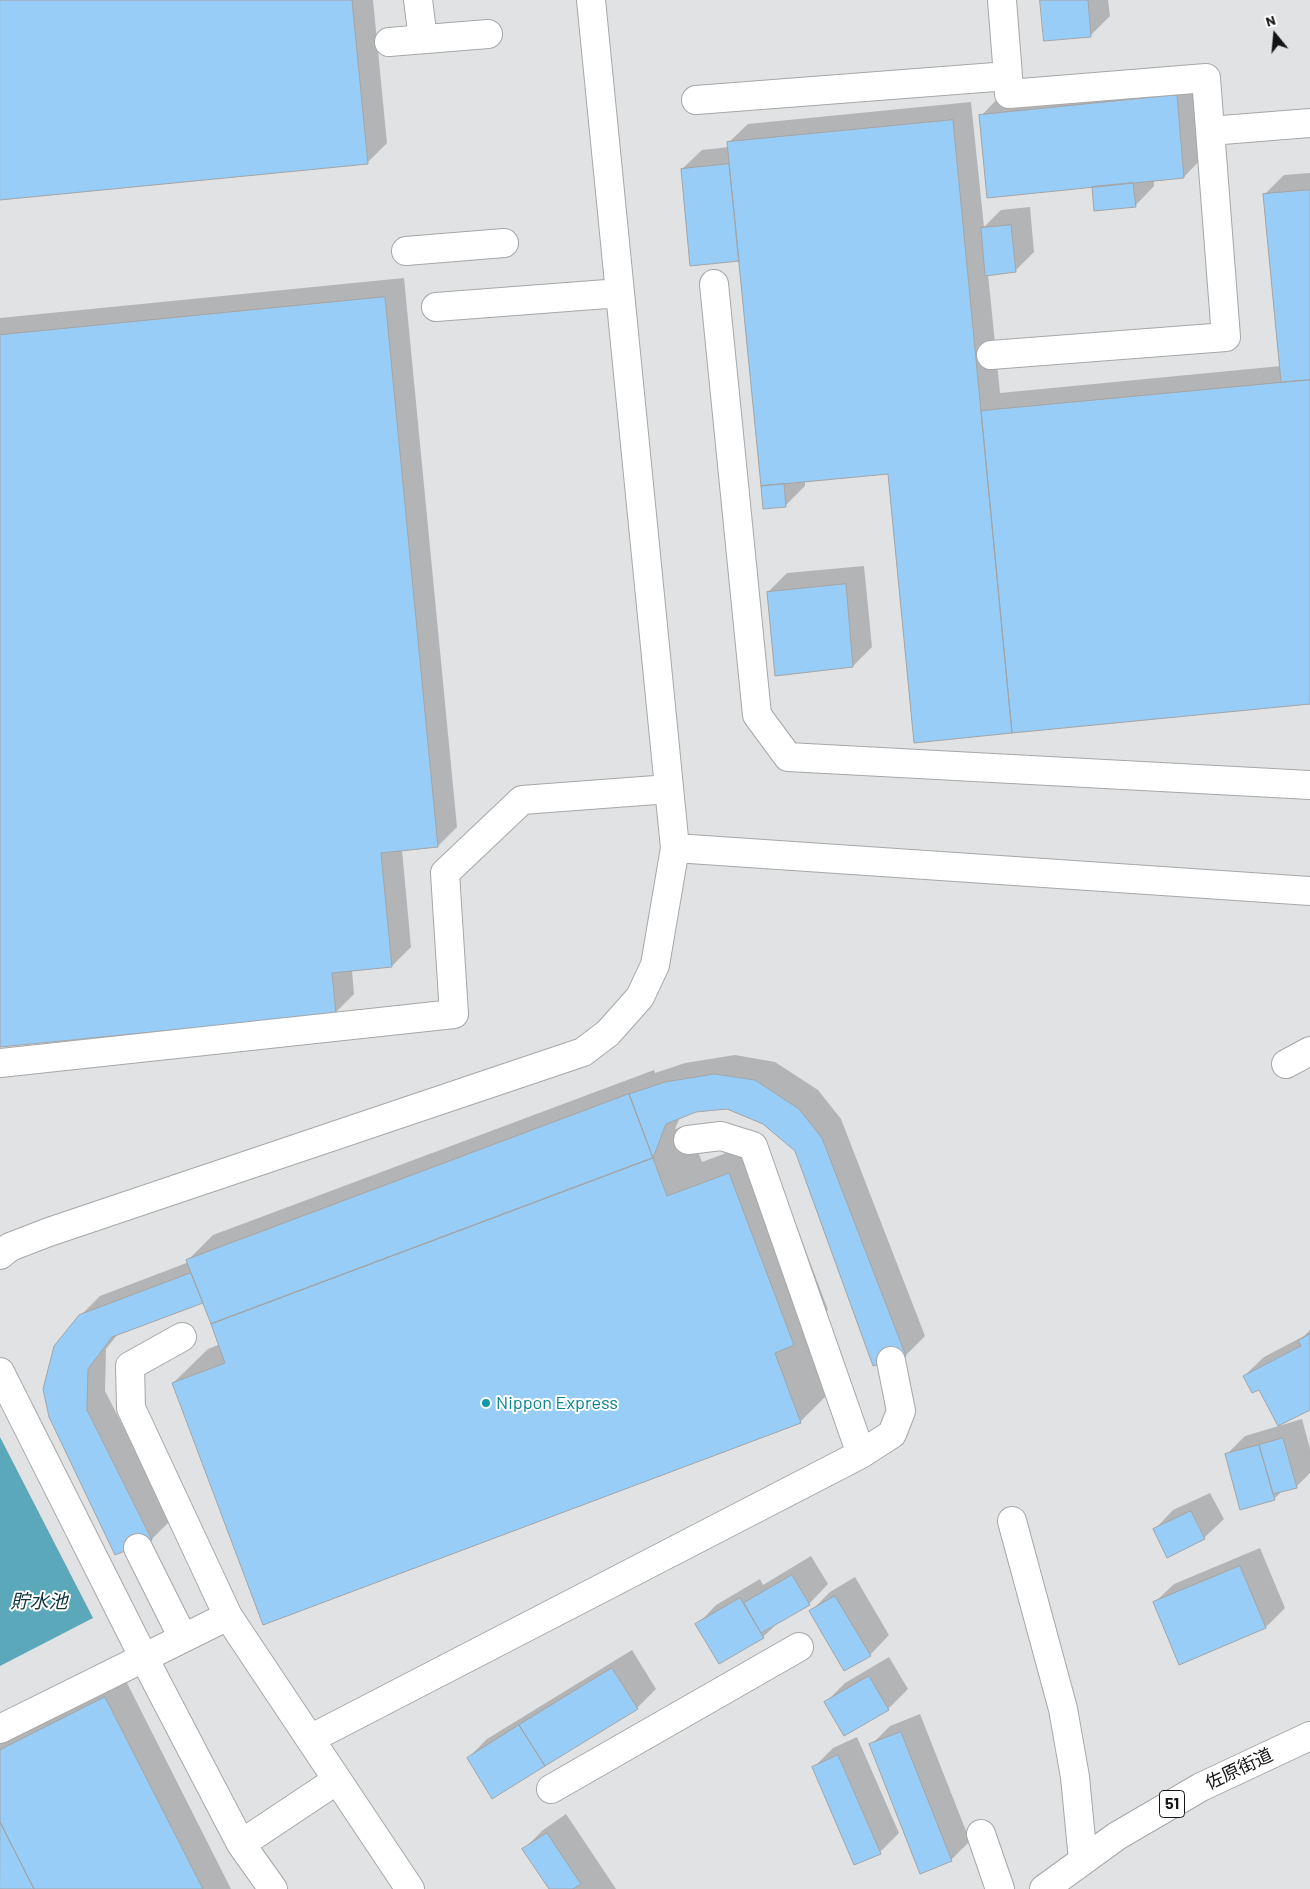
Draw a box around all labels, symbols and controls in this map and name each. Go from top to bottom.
north arrow [1250,10,1300,60]
text: N [1264,11,1277,30]
place label: Nippon Express [496,1392,618,1414]
marker: Nippon Express [480,1397,492,1409]
water label: 貯水池 [11,1591,67,1613]
street label: 佐原街道 [1202,1744,1276,1794]
road number: 51 [1160,1790,1184,1818]

